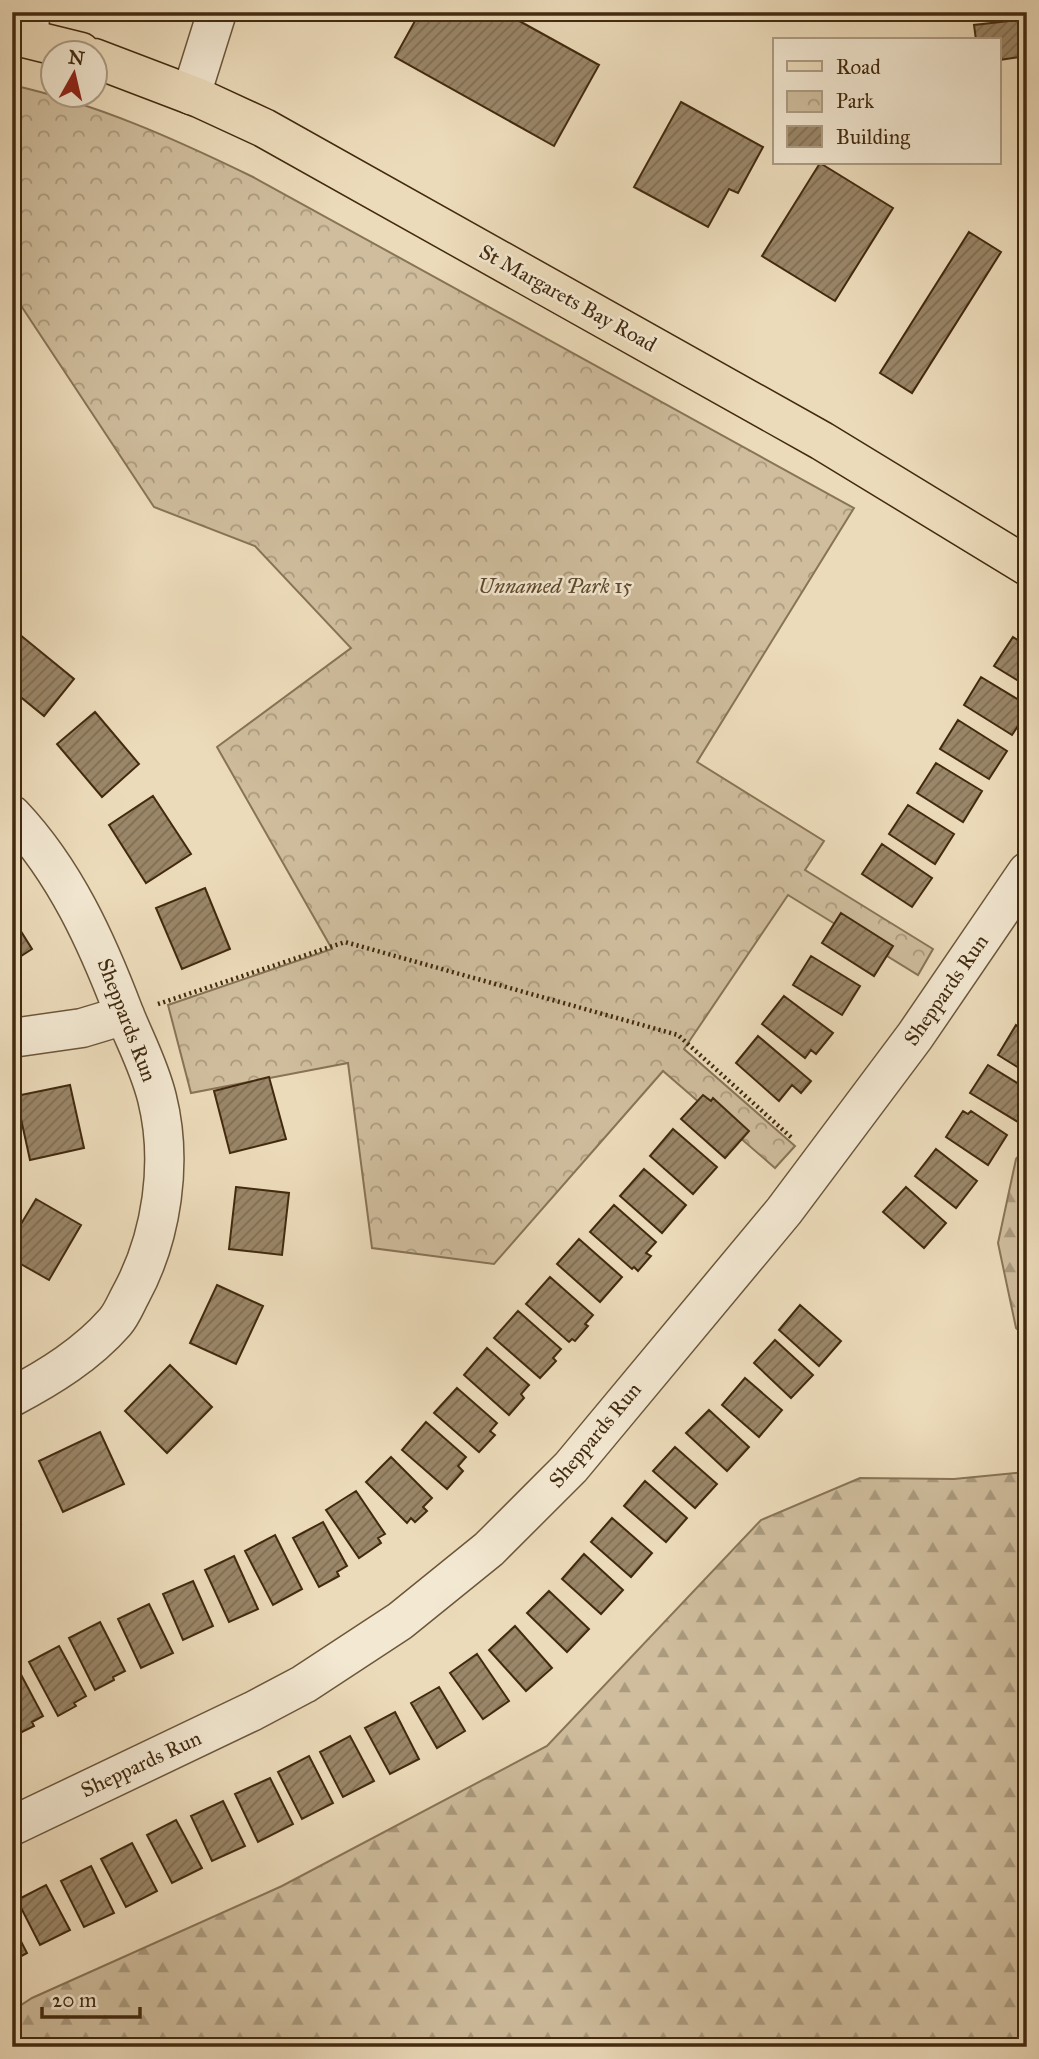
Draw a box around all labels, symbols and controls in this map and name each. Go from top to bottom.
north arrow [38,38,108,108]
legend [773,38,1000,164]
text: N [67,45,86,70]
text: Road [836,54,881,80]
text: Park [836,88,874,114]
text: Building [836,124,910,150]
street label: St Margarets Bay Road [475,238,662,358]
park label: Unnamed Park 15 [478,573,633,599]
street label: Sheppards Run [898,929,994,1051]
street label: Sheppards Run [92,955,162,1085]
street label: Sheppards Run [543,1377,647,1493]
street label: Sheppards Run [77,1725,205,1803]
scale bar [42,1975,140,2019]
text: 20 m [52,1987,97,2013]

